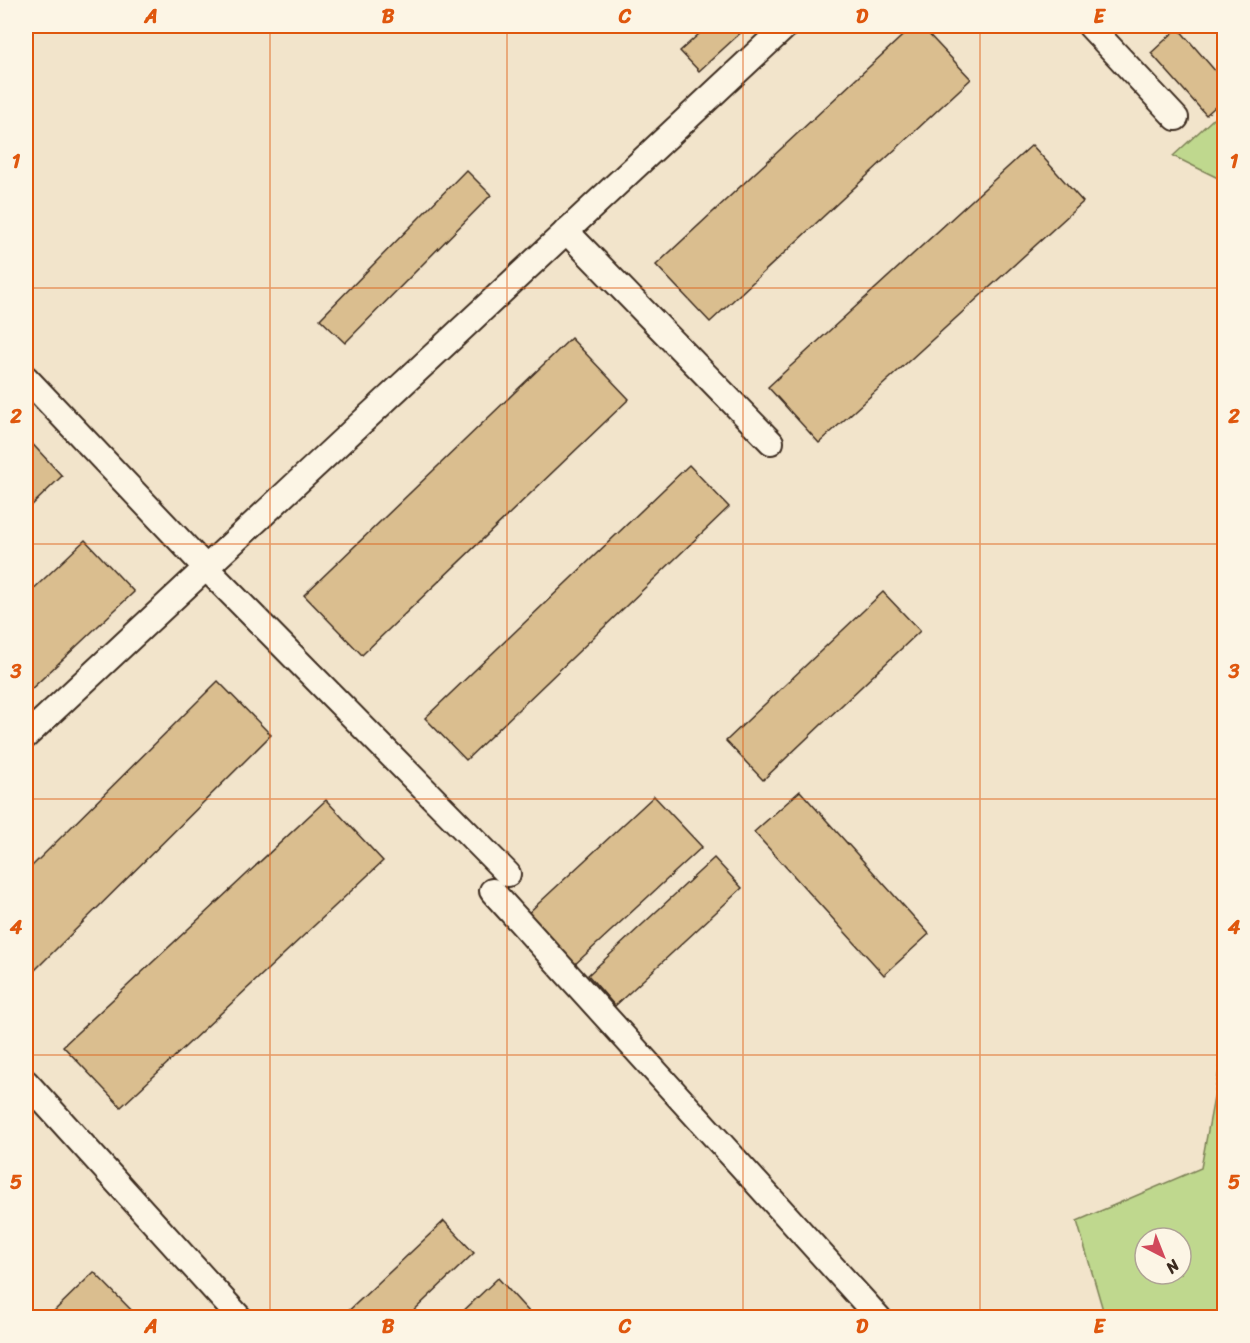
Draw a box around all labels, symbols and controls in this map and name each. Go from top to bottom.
text: A [143,0,158,34]
text: B [382,0,395,34]
text: C [618,0,632,34]
text: D [856,0,869,34]
text: E [1093,0,1106,34]
text: 1 [12,144,21,179]
text: 1 [1230,144,1239,179]
text: 2 [9,399,22,434]
text: 2 [1227,399,1240,434]
text: 3 [10,654,22,689]
text: 3 [1228,654,1240,689]
text: 4 [9,910,23,945]
text: 4 [1227,910,1241,945]
text: 5 [10,1165,22,1200]
text: 5 [1228,1165,1240,1200]
north arrow [1133,1226,1193,1286]
text: N [1158,1252,1187,1282]
text: A [143,1309,158,1343]
text: B [382,1309,395,1343]
text: C [618,1309,632,1343]
text: D [856,1309,869,1343]
text: E [1093,1309,1106,1343]

